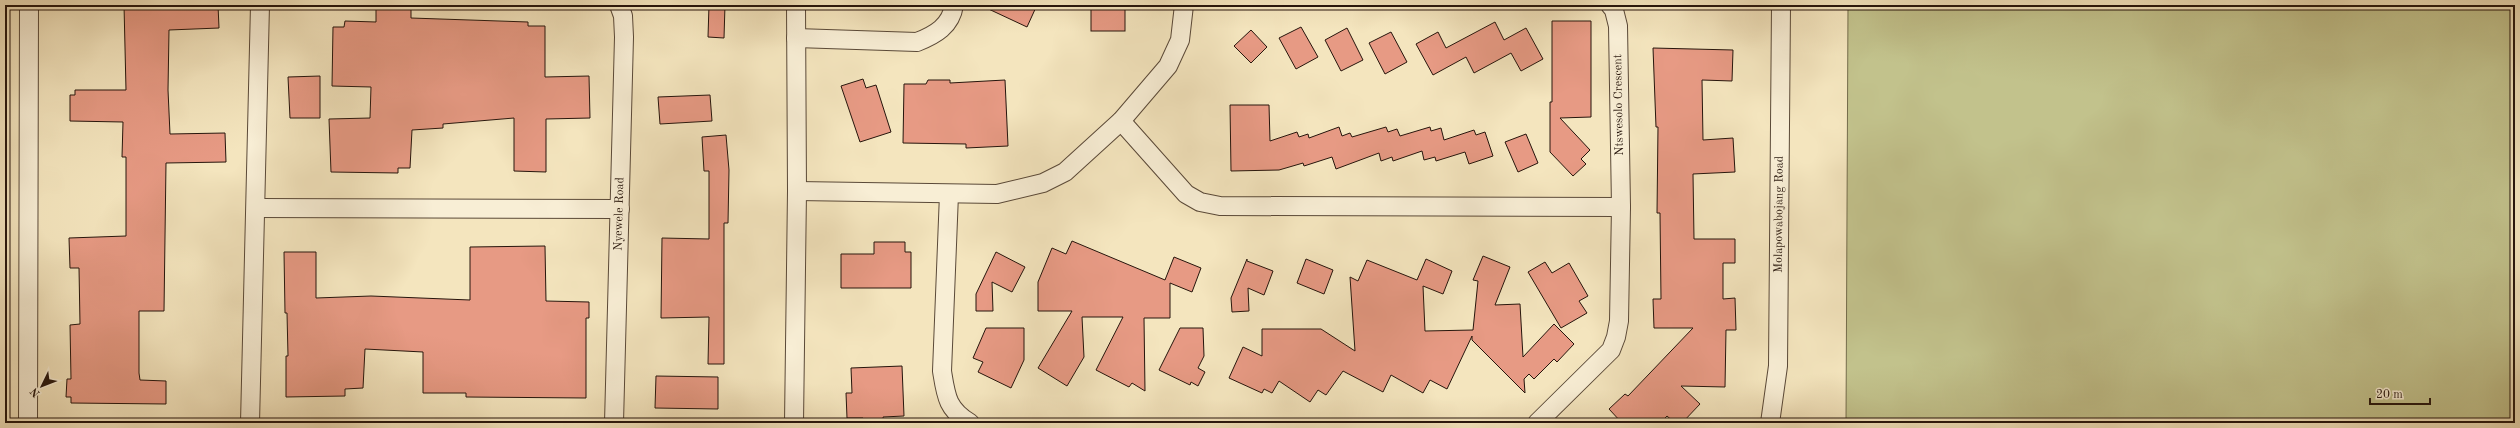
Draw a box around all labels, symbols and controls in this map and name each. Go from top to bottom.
street label: Ntswesolo Crescent [1612,54,1626,156]
street label: Molapowabojang Road [1773,156,1786,273]
street label: Nyewele Road [612,177,626,251]
north arrow [22,366,62,406]
scale bar [2370,380,2430,406]
text: N [28,385,43,399]
text: 20 m [2376,389,2403,401]

